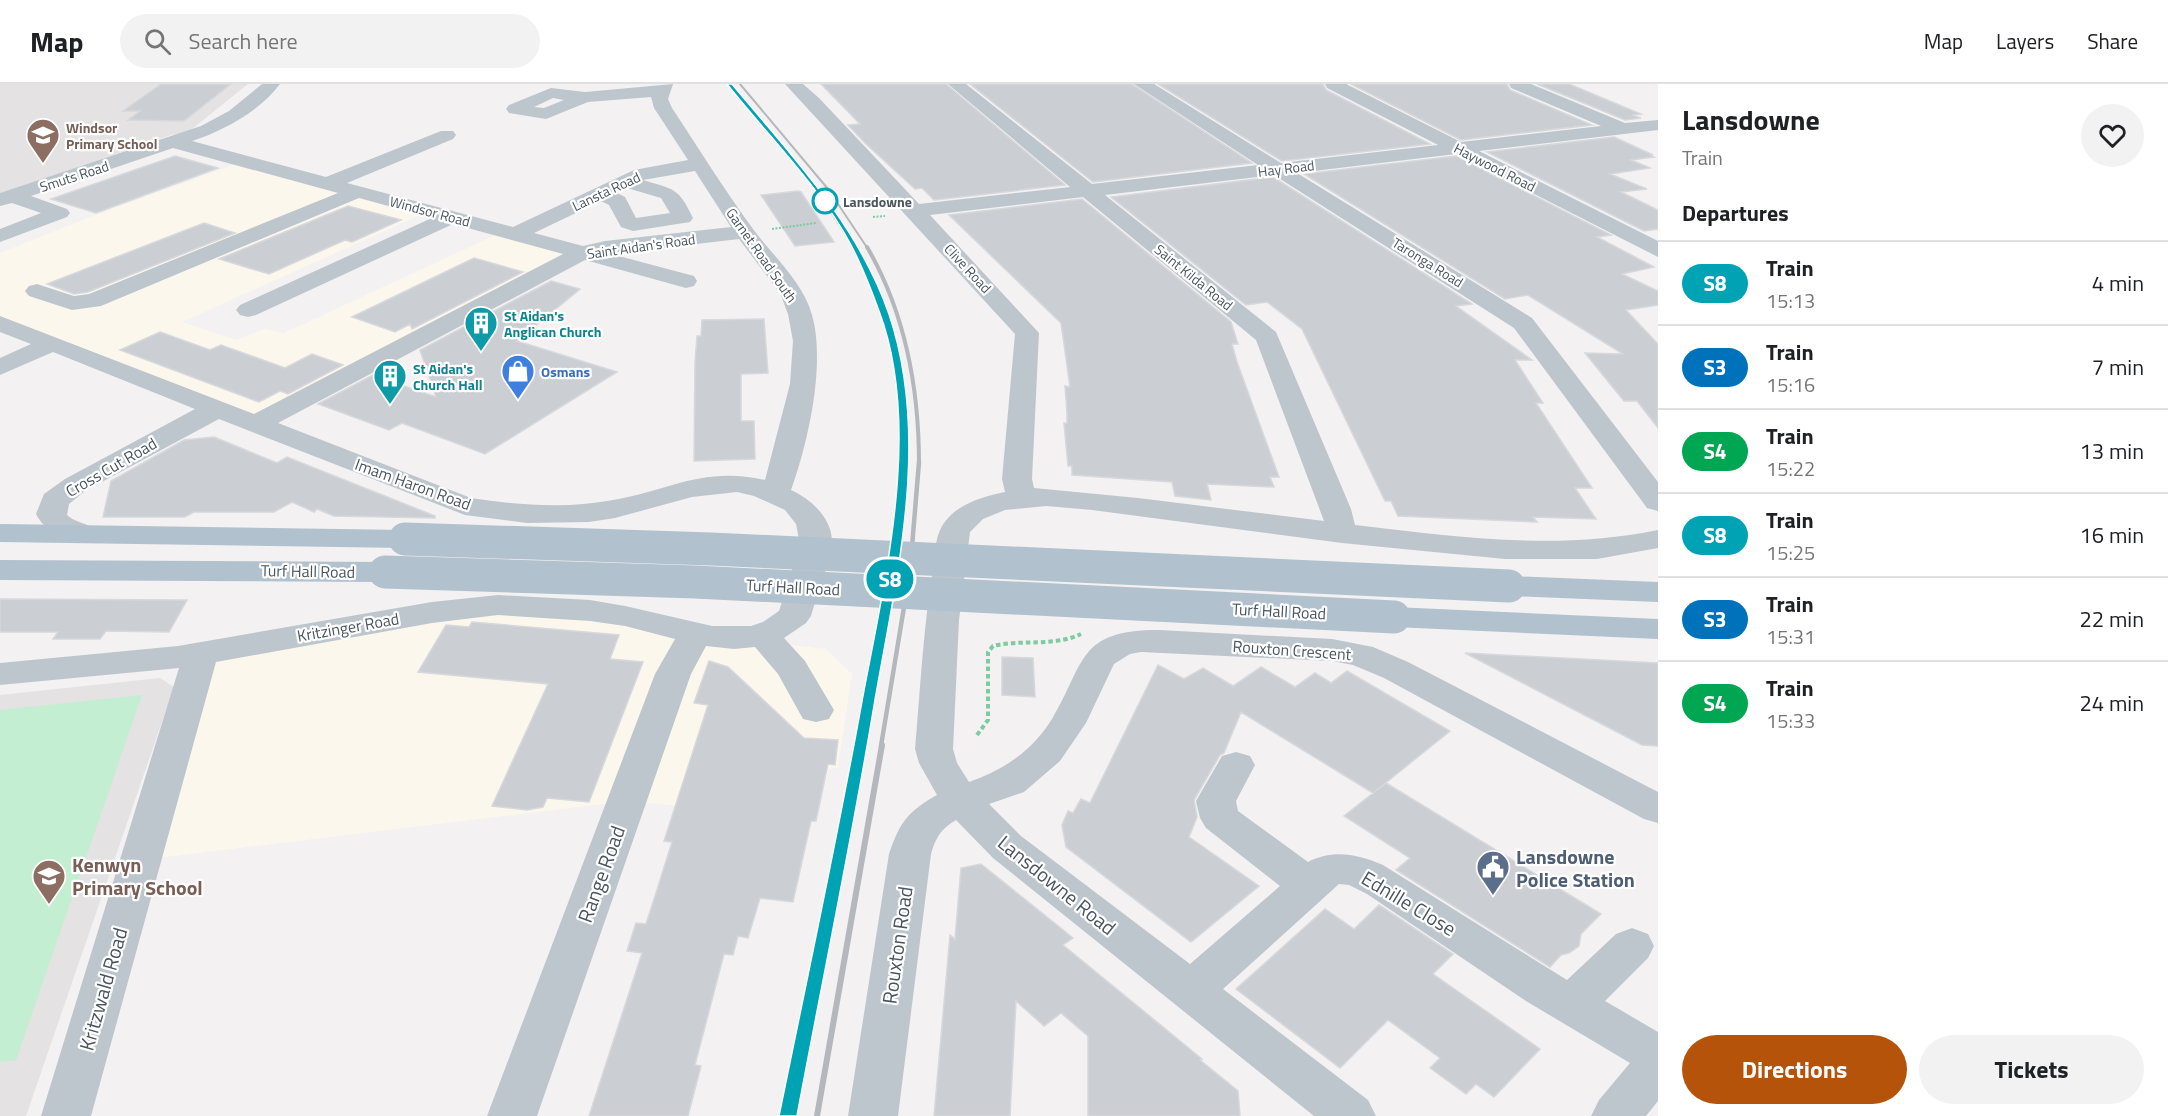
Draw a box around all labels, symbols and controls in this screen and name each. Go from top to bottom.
search box [120,14,540,68]
text: Map [30,20,84,63]
text: Search here [189,24,298,58]
icon: search [141,25,174,58]
text: Map [1924,25,1963,57]
text: Layers [1996,25,2054,57]
text: Share [2087,25,2138,57]
text: Lansdowne [1682,98,1820,141]
button: heart [2081,104,2144,167]
school or university icon: Windsor Primary School [25,117,61,164]
place label: Windsor Primary School [66,117,158,154]
street label: Haywood Road [1450,137,1540,197]
text: Train [1682,142,1723,173]
street label: Hay Road [1257,154,1315,182]
street label: Smuts Road [37,155,111,197]
street label: Lansta Road [568,166,644,216]
marker: Lansdowne [812,188,838,214]
street label: Windsor Road [387,190,473,232]
place label: Lansdowne [843,191,912,212]
text: Departures [1682,196,1789,230]
street label: Garnet Road South [721,203,803,307]
street label: Saint Aidan's Road [586,228,696,264]
street label: Taronga Road [1388,232,1468,292]
street label: Clive Road [940,239,996,297]
street label: Saint Kilda Road [1150,239,1238,315]
text: Train [1766,251,1814,285]
text: 4 min [2092,266,2144,300]
text: S8 [1703,267,1727,299]
text: 15:13 [1766,285,1815,316]
building icon: St Aidan's Anglican Church [463,305,499,352]
place label: St Aidan's Anglican Church [504,305,602,342]
text: Train [1766,335,1814,369]
text: 7 min [2092,350,2144,384]
text: S3 [1703,351,1727,383]
shop icon: Osmans [500,353,536,400]
building icon: St Aidan's Church Hall [372,358,408,405]
place label: St Aidan's Church Hall [413,358,483,395]
place label: Osmans [541,361,590,382]
text: 15:16 [1766,369,1815,400]
text: Train [1766,419,1814,453]
street label: Cross Cut Road [61,431,161,503]
text: 13 min [2079,434,2144,468]
text: S4 [1703,435,1727,467]
street label: Imam Haron Road [352,452,474,516]
text: 15:22 [1766,453,1815,484]
text: Train [1766,503,1814,537]
text: 16 min [2079,518,2144,552]
text: S8 [1703,519,1727,551]
text: 15:25 [1766,537,1815,568]
street label: Turf Hall Road [261,558,355,584]
line badge: S8 [863,560,917,598]
text: S8 [878,563,902,595]
street label: Turf Hall Road [745,573,841,601]
text: Train [1766,587,1814,621]
street label: Turf Hall Road [1231,597,1327,625]
text: 22 min [2079,602,2144,636]
text: S3 [1703,603,1727,635]
street label: Kritzinger Road [295,606,401,648]
text: 15:31 [1766,621,1815,652]
street label: Rouxton Crescent [1232,634,1352,666]
text: Train [1766,671,1814,705]
text: 24 min [2079,686,2144,720]
text: S4 [1703,687,1727,719]
text: 15:33 [1766,705,1815,736]
street label: Range Road [569,821,633,927]
street label: Lansdowne Road [991,827,1123,943]
place label: Lansdowne Police Station [1516,841,1635,895]
place label: Kenwyn Primary School [72,849,203,903]
public building icon: Lansdowne Police Station [1475,849,1511,896]
school or university icon: Kenwyn Primary School [31,858,67,905]
street label: Ednille Close [1356,862,1462,944]
street label: Rouxton Road [873,884,921,1006]
street label: Kritzwald Road [71,924,135,1054]
button: Directions [1682,1035,1907,1104]
button: Tickets [1919,1035,2144,1104]

